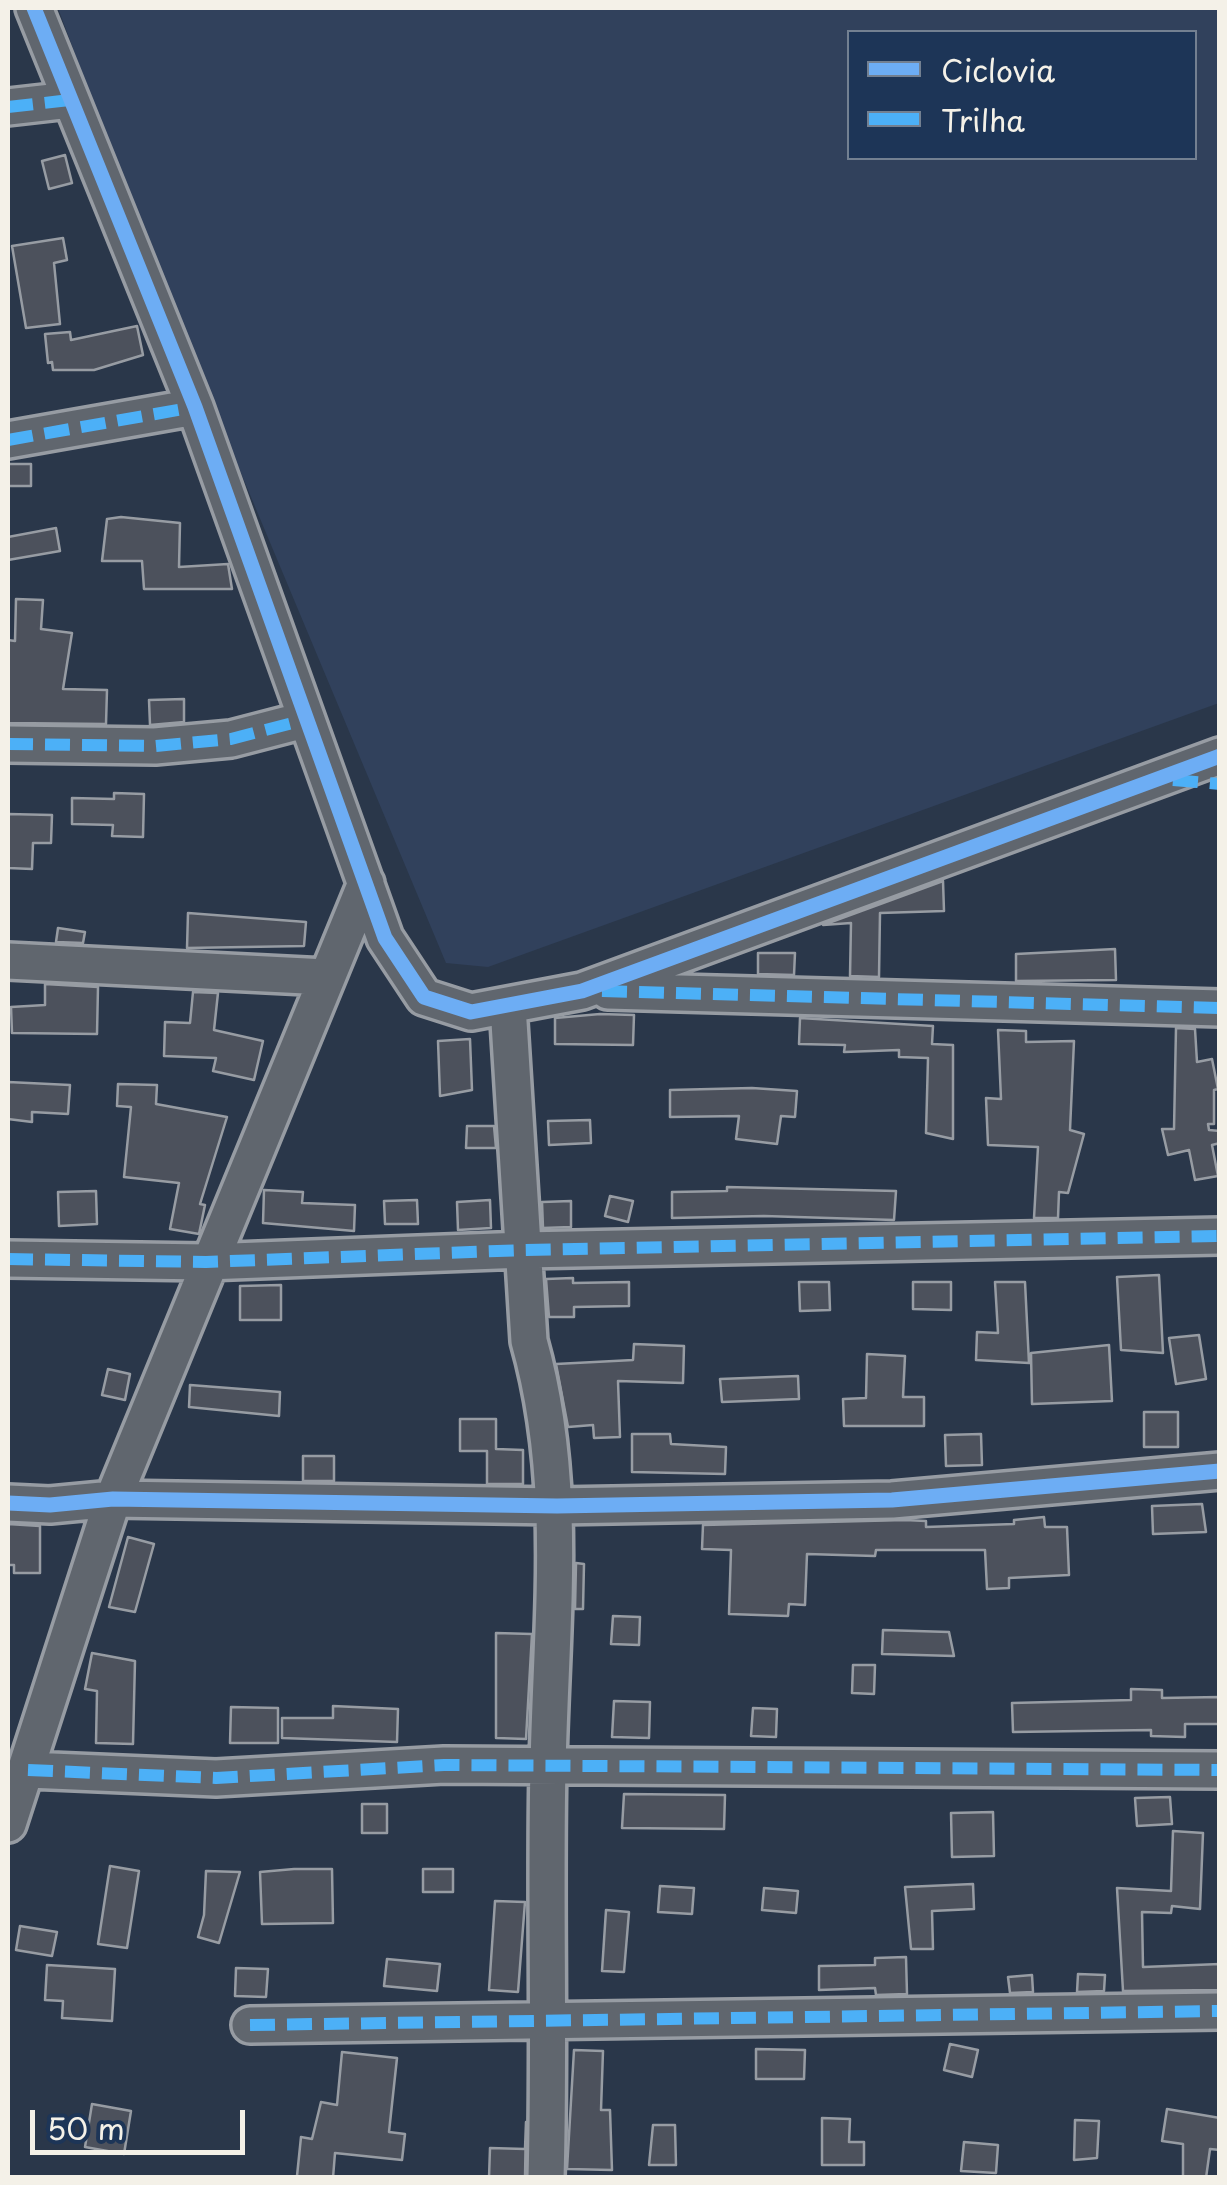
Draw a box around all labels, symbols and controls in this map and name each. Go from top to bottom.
legend [847,30,1197,160]
text: Ciclovia [941,47,1055,92]
text: Trilha [941,97,1025,142]
scale bar [35,2090,250,2152]
text: 50 m [47,2105,125,2150]

